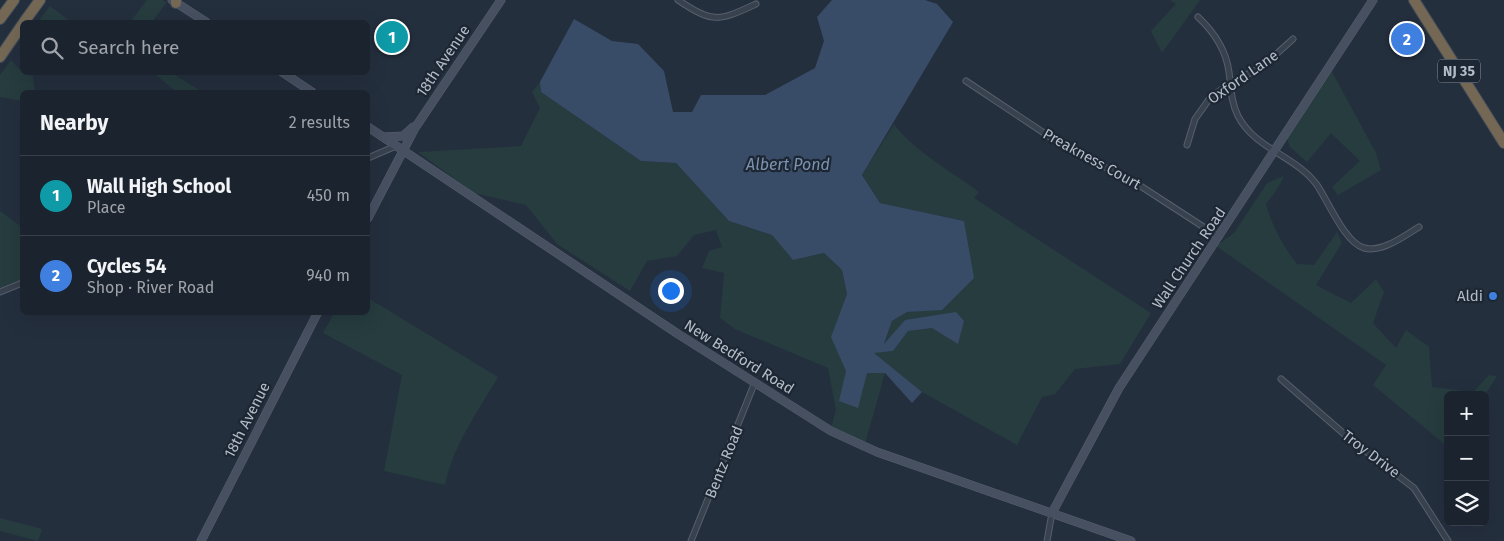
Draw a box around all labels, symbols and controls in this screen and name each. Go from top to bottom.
pin: 1 [376,18,408,56]
search box [20,20,370,75]
pin: 2 [1391,20,1423,58]
street label: 18th Avenue [412,22,474,100]
icon: search [38,34,66,62]
text: Search here [78,36,179,59]
street label: Oxford Lane [1204,46,1282,108]
road number: NJ 35 [1438,59,1480,82]
text: Nearby [40,110,108,136]
text: 2 results [289,113,350,132]
street label: Preakness Court [1040,125,1145,194]
water label: Albert Pond [745,155,830,174]
text: Wall High School [87,175,231,198]
text: 1 [52,186,60,205]
text: 450 m [307,186,350,205]
text: Place [87,198,126,217]
street label: Wall Church Road [1148,204,1230,312]
text: Cycles 54 [87,255,166,278]
text: 2 [52,266,60,285]
text: 940 m [306,266,350,285]
text: Shop · River Road [87,278,214,297]
your location [658,278,684,304]
place label: Aldi [1457,287,1483,305]
marker: Aldi [1487,290,1499,302]
street label: New Bedford Road [681,316,797,398]
street label: 18th Avenue [220,379,274,461]
map controls [1444,391,1489,526]
button: + [1444,391,1489,436]
street label: Bentz Road [701,423,747,501]
street label: Troy Drive [1338,426,1404,482]
button: − [1444,436,1489,481]
button: layers [1444,481,1489,526]

